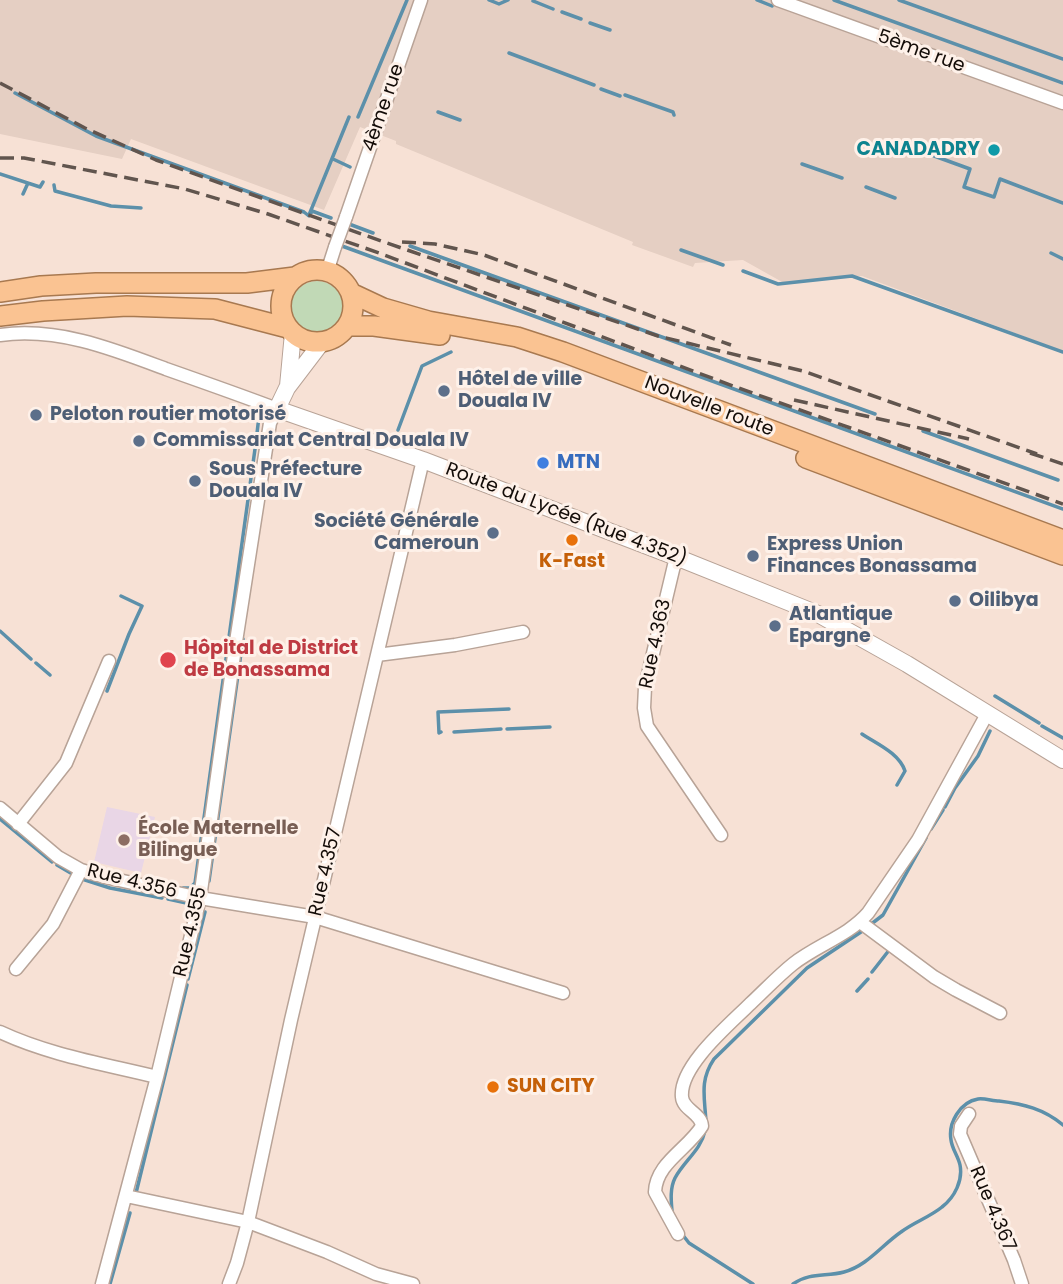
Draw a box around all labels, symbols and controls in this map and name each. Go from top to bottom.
street label: 5ème rue [874,26,968,78]
street label: 4ème rue [358,61,410,155]
place label: CANADADRY [856,139,980,161]
marker: CANADADRY [986,142,1002,158]
place label: Hôtel de ville Douala IV [458,369,582,413]
street label: Nouvelle route [641,372,777,442]
marker: Hôtel de ville Douala IV [436,383,452,399]
place label: Peloton routier motorisé [50,404,286,426]
marker: Peloton routier motorisé [28,407,44,423]
place label: Commissariat Central Douala IV [153,430,469,452]
marker: Commissariat Central Douala IV [131,433,147,449]
place label: MTN [557,452,600,474]
marker: MTN [535,455,551,471]
street label: Route du Lycée (Rue 4.352) [442,458,690,572]
place label: Sous Préfecture Douala IV [209,459,362,503]
marker: Sous Préfecture Douala IV [187,473,203,489]
place label: Société Générale Cameroun [314,511,479,555]
marker: Société Générale Cameroun [485,525,501,541]
marker: K-Fast [564,532,580,548]
place label: Express Union Finances Bonassama [767,534,977,578]
marker: Express Union Finances Bonassama [745,548,761,564]
place label: K-Fast [539,551,605,573]
place label: Oilibya [969,590,1039,612]
marker: Oilibya [947,593,963,609]
street label: Rue 4.363 [635,597,677,691]
place label: Atlantique Epargne [789,604,893,648]
marker: Atlantique Epargne [767,618,783,634]
place label: Hôpital de District de Bonassama [184,638,358,682]
marker: Hôpital de District de Bonassama [158,650,178,670]
place label: École Maternelle Bilingue [138,818,299,862]
street label: Rue 4.357 [305,826,347,918]
marker: École Maternelle Bilingue [116,832,132,848]
street label: Rue 4.356 [85,860,179,904]
street label: Rue 4.355 [170,885,212,979]
place label: SUN CITY [507,1076,594,1098]
marker: SUN CITY [485,1079,501,1095]
street label: Rue 4.367 [964,1163,1020,1255]

